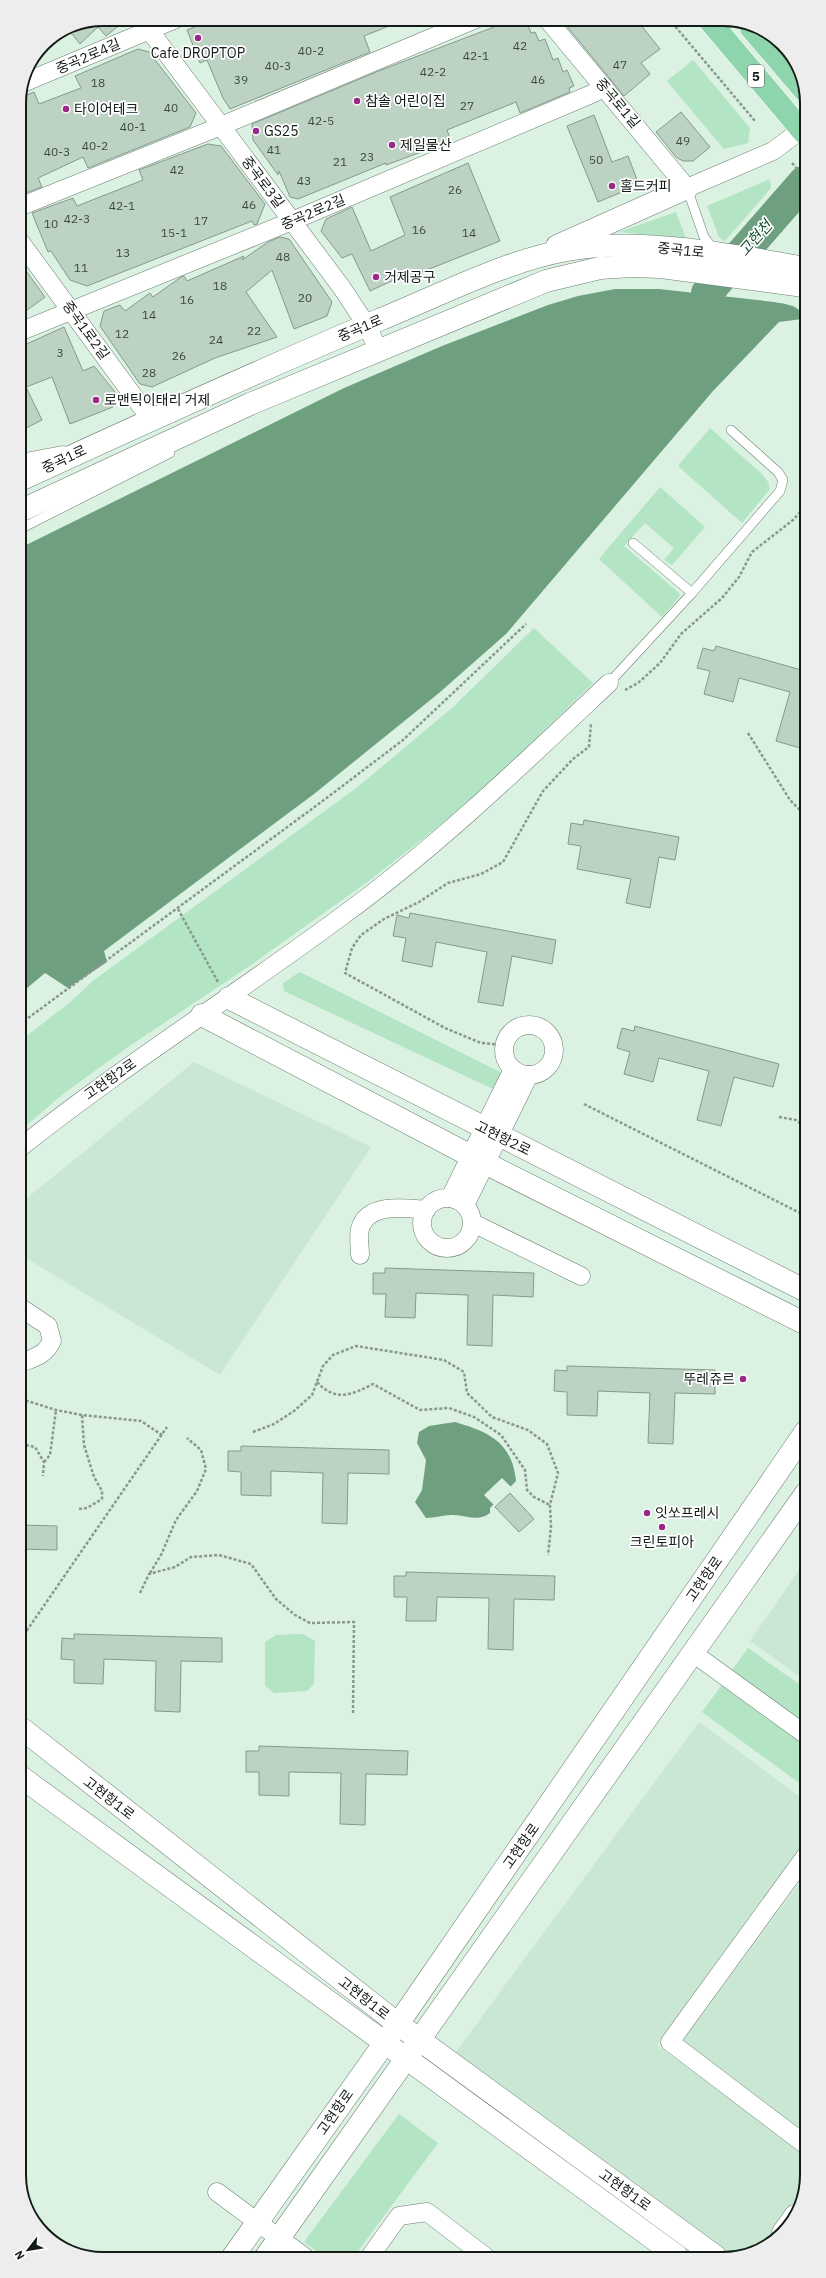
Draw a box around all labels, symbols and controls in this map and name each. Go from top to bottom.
marker: Cafe DROPTOP [193,33,203,43]
street label: 중곡2로4길 [53,34,123,78]
house number: 42 [513,38,527,53]
house number: 40-2 [298,43,324,58]
place label: Cafe DROPTOP [151,44,245,62]
house number: 42-1 [463,48,489,63]
house number: 47 [613,57,627,72]
house number: 40-3 [265,58,291,73]
house number: 42-2 [420,64,446,79]
road number: 5 [748,65,764,87]
house number: 39 [234,72,248,87]
house number: 46 [531,72,545,87]
street label: 중곡로1길 [592,74,644,132]
house number: 18 [91,75,105,90]
place label: 참솔 어린이집 [365,92,446,110]
marker: 참솔 어린이집 [352,96,362,106]
house number: 27 [460,98,474,113]
place label: 타이어테크 [74,100,139,118]
house number: 40 [164,100,178,115]
marker: 타이어테크 [61,104,71,114]
house number: 42-5 [308,113,334,128]
house number: 40-1 [120,119,146,134]
place label: GS25 [264,122,299,140]
marker: GS25 [251,126,261,136]
house number: 49 [676,133,690,148]
place label: 제일물산 [400,136,452,154]
house number: 40-2 [82,138,108,153]
marker: 제일물산 [387,140,397,150]
house number: 41 [267,142,281,157]
house number: 40-3 [44,144,70,159]
house number: 23 [360,149,374,164]
house number: 50 [589,152,603,167]
street label: 중곡로3길 [238,153,288,211]
house number: 21 [333,154,347,169]
house number: 42 [170,162,184,177]
house number: 43 [297,173,311,188]
place label: 홀드커피 [620,177,672,195]
marker: 홀드커피 [607,181,617,191]
house number: 26 [448,182,462,197]
street label: 중곡2로2길 [278,190,348,234]
house number: 46 [242,197,256,212]
house number: 42-1 [109,198,135,213]
house number: 42-3 [64,211,90,226]
house number: 17 [194,213,208,228]
water label: 고현천 [734,214,777,260]
house number: 10 [44,216,58,231]
house number: 16 [412,222,426,237]
house number: 15-1 [161,225,187,240]
house number: 14 [462,225,476,240]
street label: 중곡1로 [657,239,705,261]
house number: 13 [116,245,130,260]
house number: 48 [276,249,290,264]
house number: 11 [74,260,88,275]
place label: 거제공구 [384,268,436,286]
marker: 거제공구 [371,272,381,282]
house number: 18 [213,278,227,293]
house number: 20 [298,290,312,305]
house number: 16 [180,292,194,307]
street label: 중곡1로2길 [59,297,113,363]
house number: 14 [142,307,156,322]
street label: 중곡1로 [335,310,385,345]
house number: 22 [247,323,261,338]
house number: 12 [115,326,129,341]
house number: 24 [209,332,223,347]
house number: 3 [56,345,64,360]
house number: 26 [172,348,186,363]
house number: 28 [142,365,156,380]
place label: 로맨틱이태리 거제 [104,391,210,409]
marker: 로맨틱이태리 거제 [91,395,101,405]
street label: 중곡1로 [39,441,89,477]
street label: 고현항2로 [80,1054,140,1104]
street label: 고현항2로 [472,1117,534,1159]
place label: 뚜레쥬르 [683,1370,735,1388]
marker: 뚜레쥬르 [738,1374,748,1384]
place label: 잇쏘프레시 [655,1504,719,1522]
marker: 잇쏘프레시 [642,1508,652,1518]
marker: 크린토피아 [657,1522,667,1532]
place label: 크린토피아 [630,1533,694,1551]
street label: 고현항로 [682,1553,726,1605]
street label: 고현항1로 [80,1772,138,1824]
street label: 고현항로 [499,1820,543,1872]
street label: 고현항1로 [335,1972,393,2024]
street label: 고현항로 [313,2086,357,2138]
street label: 고현항1로 [595,2165,655,2215]
north arrow [8,2230,48,2270]
text: N [11,2248,27,2262]

